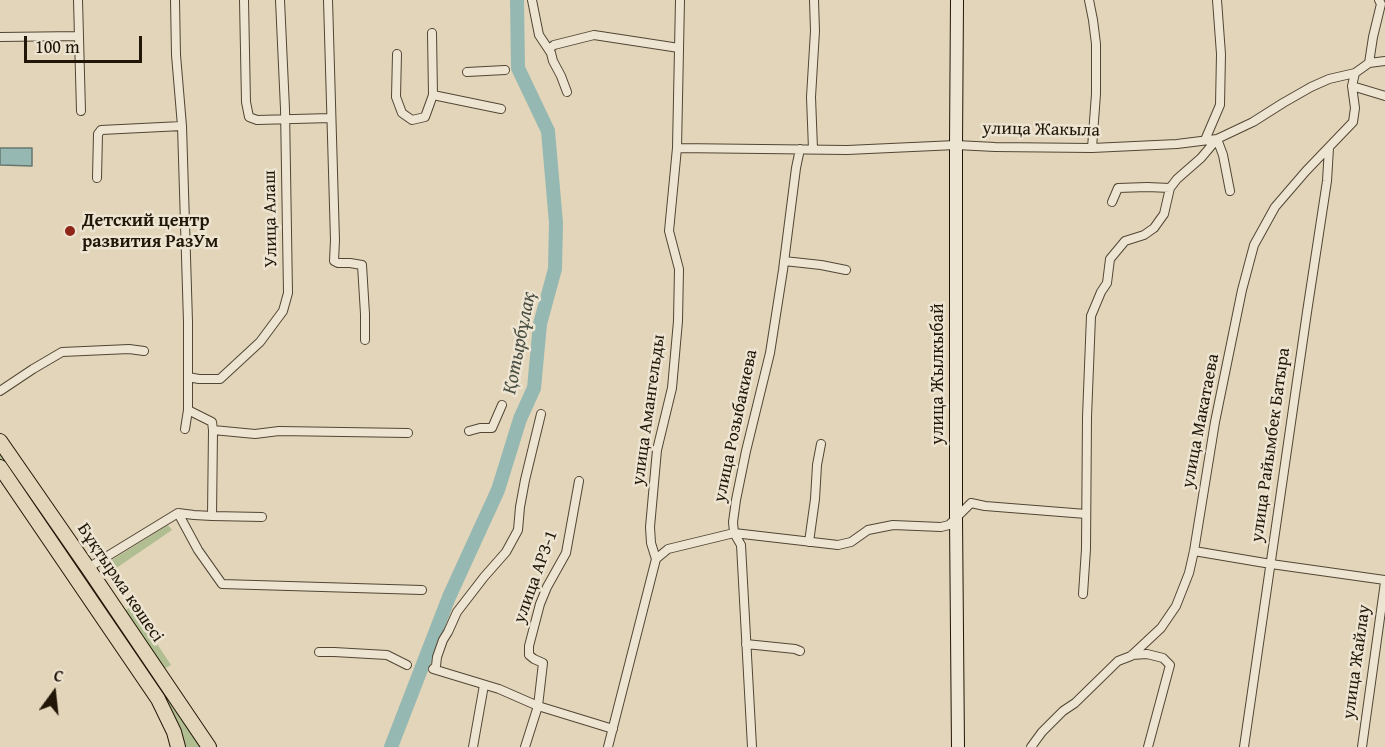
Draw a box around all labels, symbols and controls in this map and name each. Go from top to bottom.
scale bar [27,24,146,62]
text: 100 m [35,33,80,60]
street label: улица Жакыла [982,118,1100,142]
street label: Улица Алаш [259,170,283,268]
place label: Детский центр развития РазУм [82,210,218,252]
marker: Детский центр развития РазУм [63,224,77,238]
water label: Қотырбұлақ [498,290,542,396]
street label: улица Жылкыбай [927,303,949,445]
street label: улица Амангельды [628,333,670,487]
street label: улица Райымбек Батыра [1247,346,1295,544]
street label: улица Розыбакиева [709,348,763,504]
street label: улица Макатаева [1177,352,1225,490]
street label: Бұқтырма көшесі [72,519,168,647]
street label: улица АРЗ-1 [509,528,563,626]
street label: улица Жайлау [1338,603,1376,721]
north arrow [24,663,84,723]
text: С [51,663,66,688]

